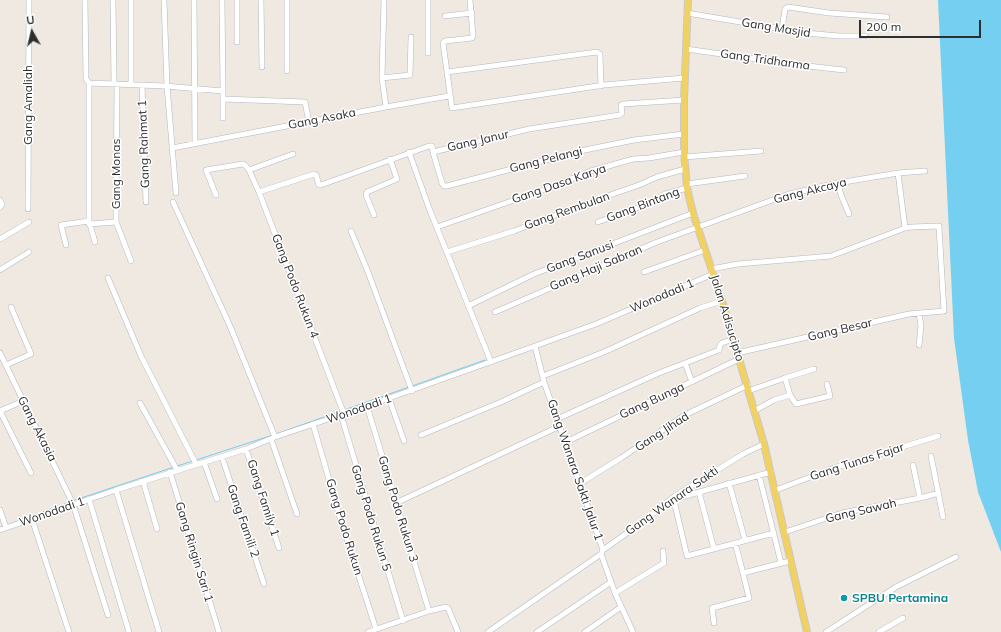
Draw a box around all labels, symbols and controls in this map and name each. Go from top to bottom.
north arrow [12,12,52,52]
scale bar [861,12,983,38]
text: U [25,13,35,28]
street label: Gang Masjid [740,15,812,41]
text: 200 m [866,19,901,34]
street label: Gang Tridharma [719,47,811,73]
street label: Gang Amaliah [21,65,35,145]
street label: Gang Rahmat 1 [135,100,153,188]
street label: Gang Asaka [287,105,357,133]
street label: Gang Janur [446,127,510,155]
street label: Gang Monas [109,139,123,209]
street label: Gang Pelangi [508,144,584,176]
street label: Gang Dasa Karya [510,161,608,207]
street label: Gang Akcaya [772,175,848,207]
street label: Gang Bintang [604,184,682,226]
street label: Gang Rembulan [522,189,612,233]
street label: Gang Podo Rukun 4 [268,232,322,340]
street label: Gang Sanusi [544,238,616,276]
street label: Gang Haji Sabran [548,242,644,294]
street label: Jalan Adisucipto [707,273,747,363]
street label: Wonodadi 1 [628,276,696,316]
street label: Gang Besar [806,316,874,344]
street label: Gang Bunga [617,380,687,422]
street label: Wonodadi 1 [324,391,394,427]
street label: Gang Akasia [14,394,60,464]
street label: Gang Wanara Sakti Jalur 1 [544,397,606,543]
street label: Gang Jihad [632,409,692,455]
street label: Gang Tunas Fajar [808,440,906,484]
street label: Gang Podo Rukun 3 [375,454,421,564]
street label: Gang Family 1 [244,458,282,538]
street label: Gang Podo Rukun 5 [348,463,394,573]
street label: Gang Wanara Sakti [623,464,721,538]
street label: Gang Podo Rukun [322,477,366,577]
street label: Gang Famili 2 [224,482,262,560]
street label: Wonodadi 1 [17,494,87,530]
street label: Gang Sawah [824,496,898,526]
street label: Gang Ringin Sari 1 [172,500,216,604]
place label: SPBU Pertamina [852,591,948,605]
marker: SPBU Pertamina [839,593,849,603]

